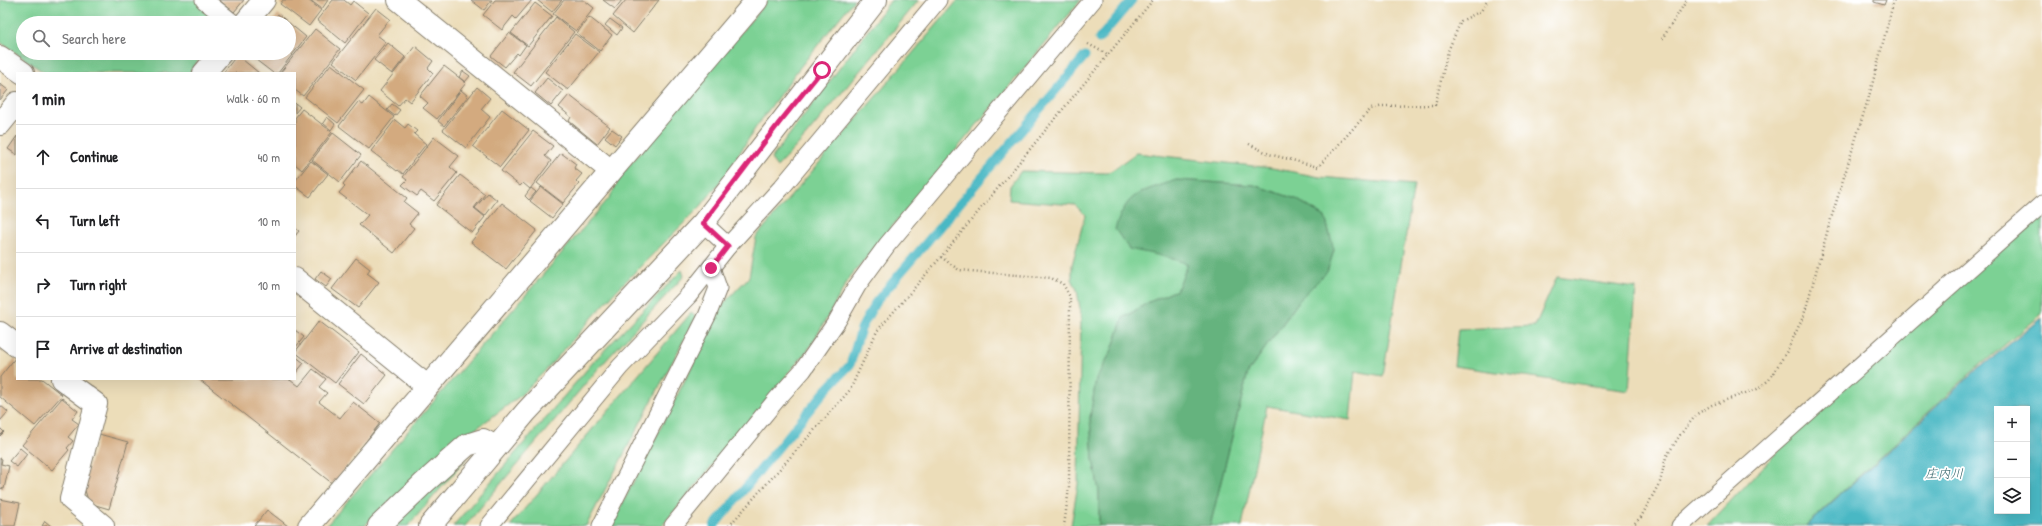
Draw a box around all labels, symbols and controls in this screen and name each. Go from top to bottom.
search box [16,16,296,60]
icon: search [30,27,52,49]
text: Search here [62,28,126,49]
route start [813,61,831,79]
text: 1 min [32,87,65,110]
text: Walk · 60 m [227,89,280,107]
icon: ahead [32,146,54,168]
text: Continue [70,146,118,167]
text: 40 m [257,148,280,166]
icon: left [32,210,54,232]
text: Turn left [70,210,120,231]
text: 10 m [258,212,280,230]
route end [702,259,720,277]
icon: right [32,274,54,296]
text: Turn right [70,274,126,295]
text: 10 m [258,276,280,294]
icon: arrive [32,338,54,360]
text: Arrive at destination [70,338,182,359]
map controls [1994,406,2030,514]
button: + [1994,406,2030,442]
button: − [1994,442,2030,478]
water label: 庄内川 [1924,464,1964,482]
button: layers [1994,478,2030,514]

